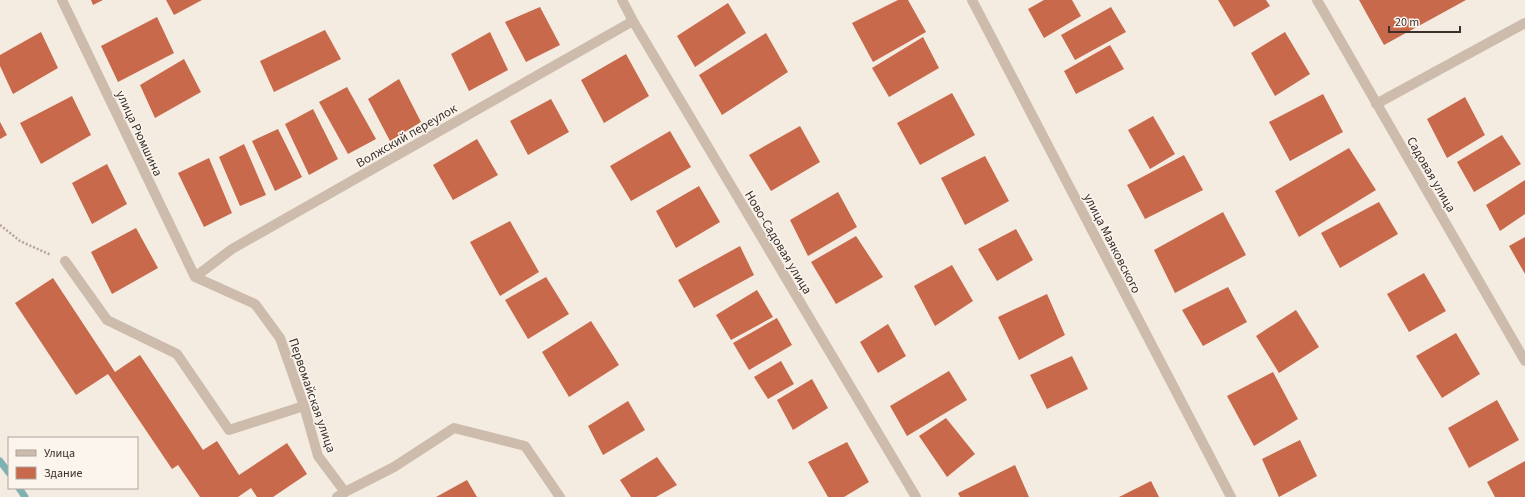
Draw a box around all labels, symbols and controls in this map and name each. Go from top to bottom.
scale bar [1389,8,1460,34]
text: 20 m [1395,14,1419,31]
street label: улица Рюмшина [111,88,167,179]
street label: Волжский переулок [353,99,461,172]
street label: Садовая улица [1402,133,1460,216]
street label: Ново-Садовая улица [740,187,816,298]
street label: улица Маяковского [1079,190,1145,297]
street label: Первомайская улица [284,336,340,455]
legend [8,437,138,489]
text: Улица [44,445,75,462]
text: Здание [44,465,83,482]

